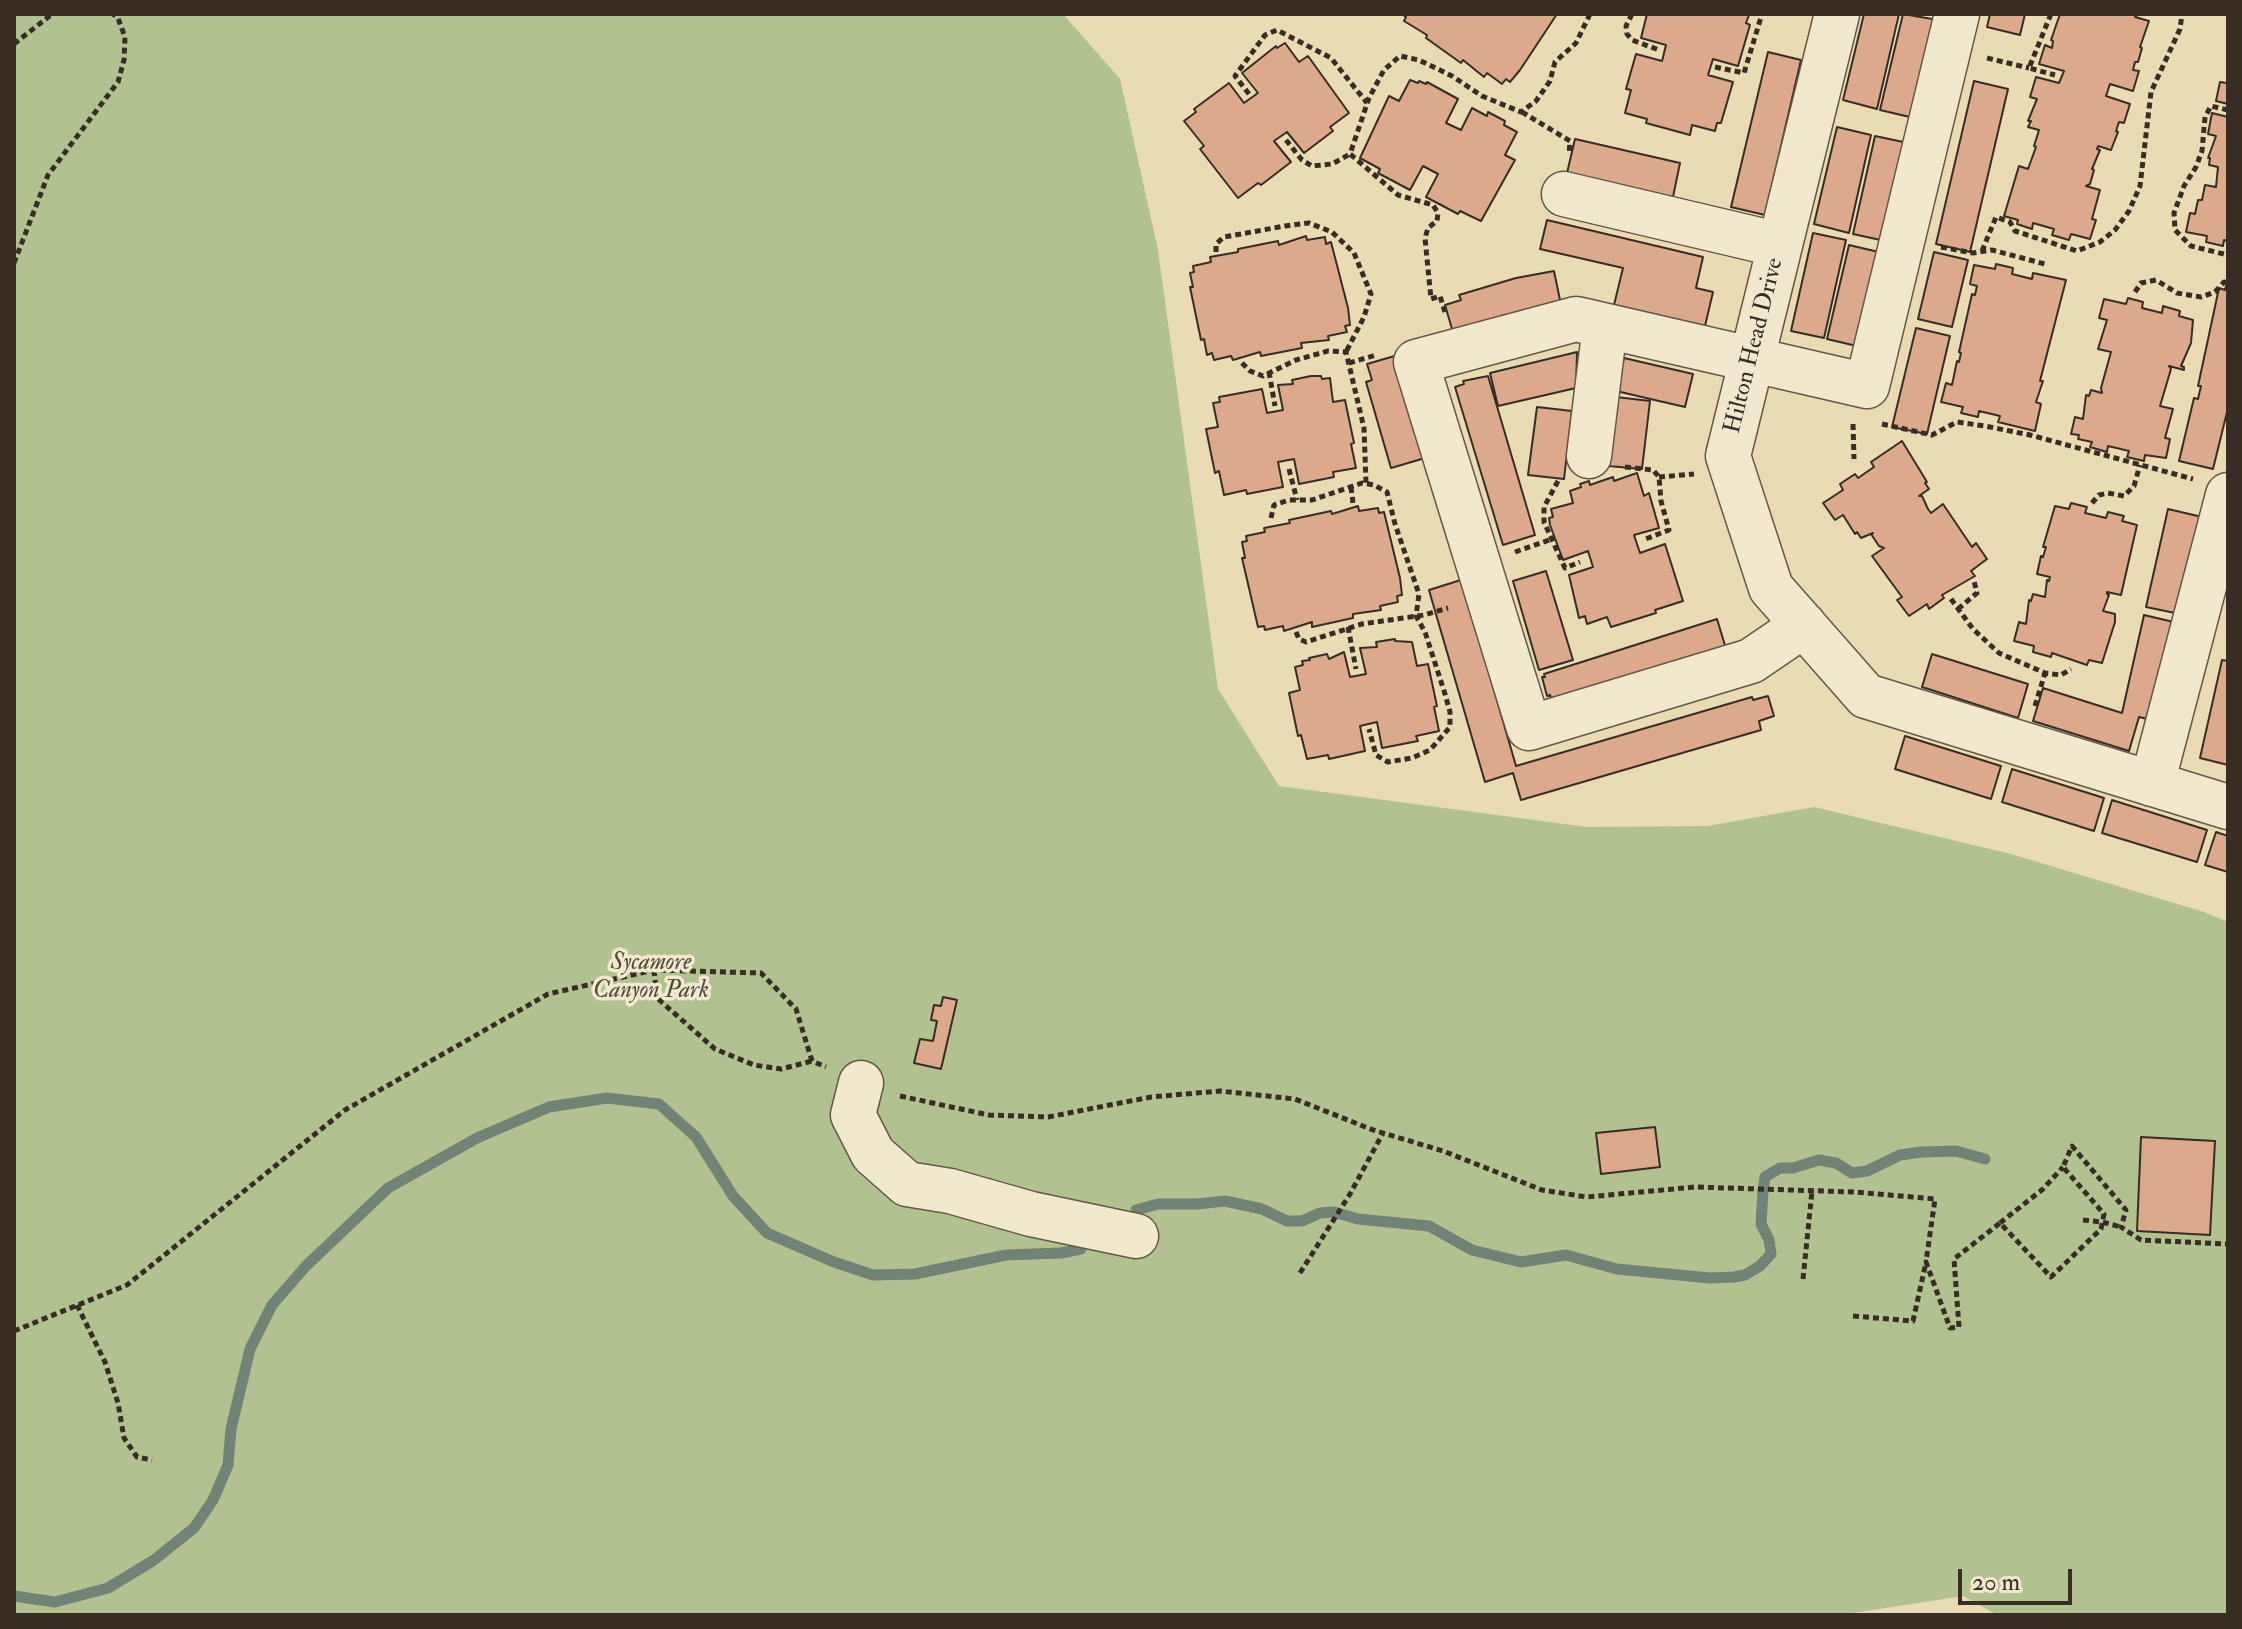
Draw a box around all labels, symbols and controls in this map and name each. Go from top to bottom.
street label: Hilton Head Drive [1719,255,1791,437]
park label: Sycamore Canyon Park [593,950,709,1006]
scale bar [1962,1553,2076,1603]
text: 20 m [1972,1567,2020,1598]

